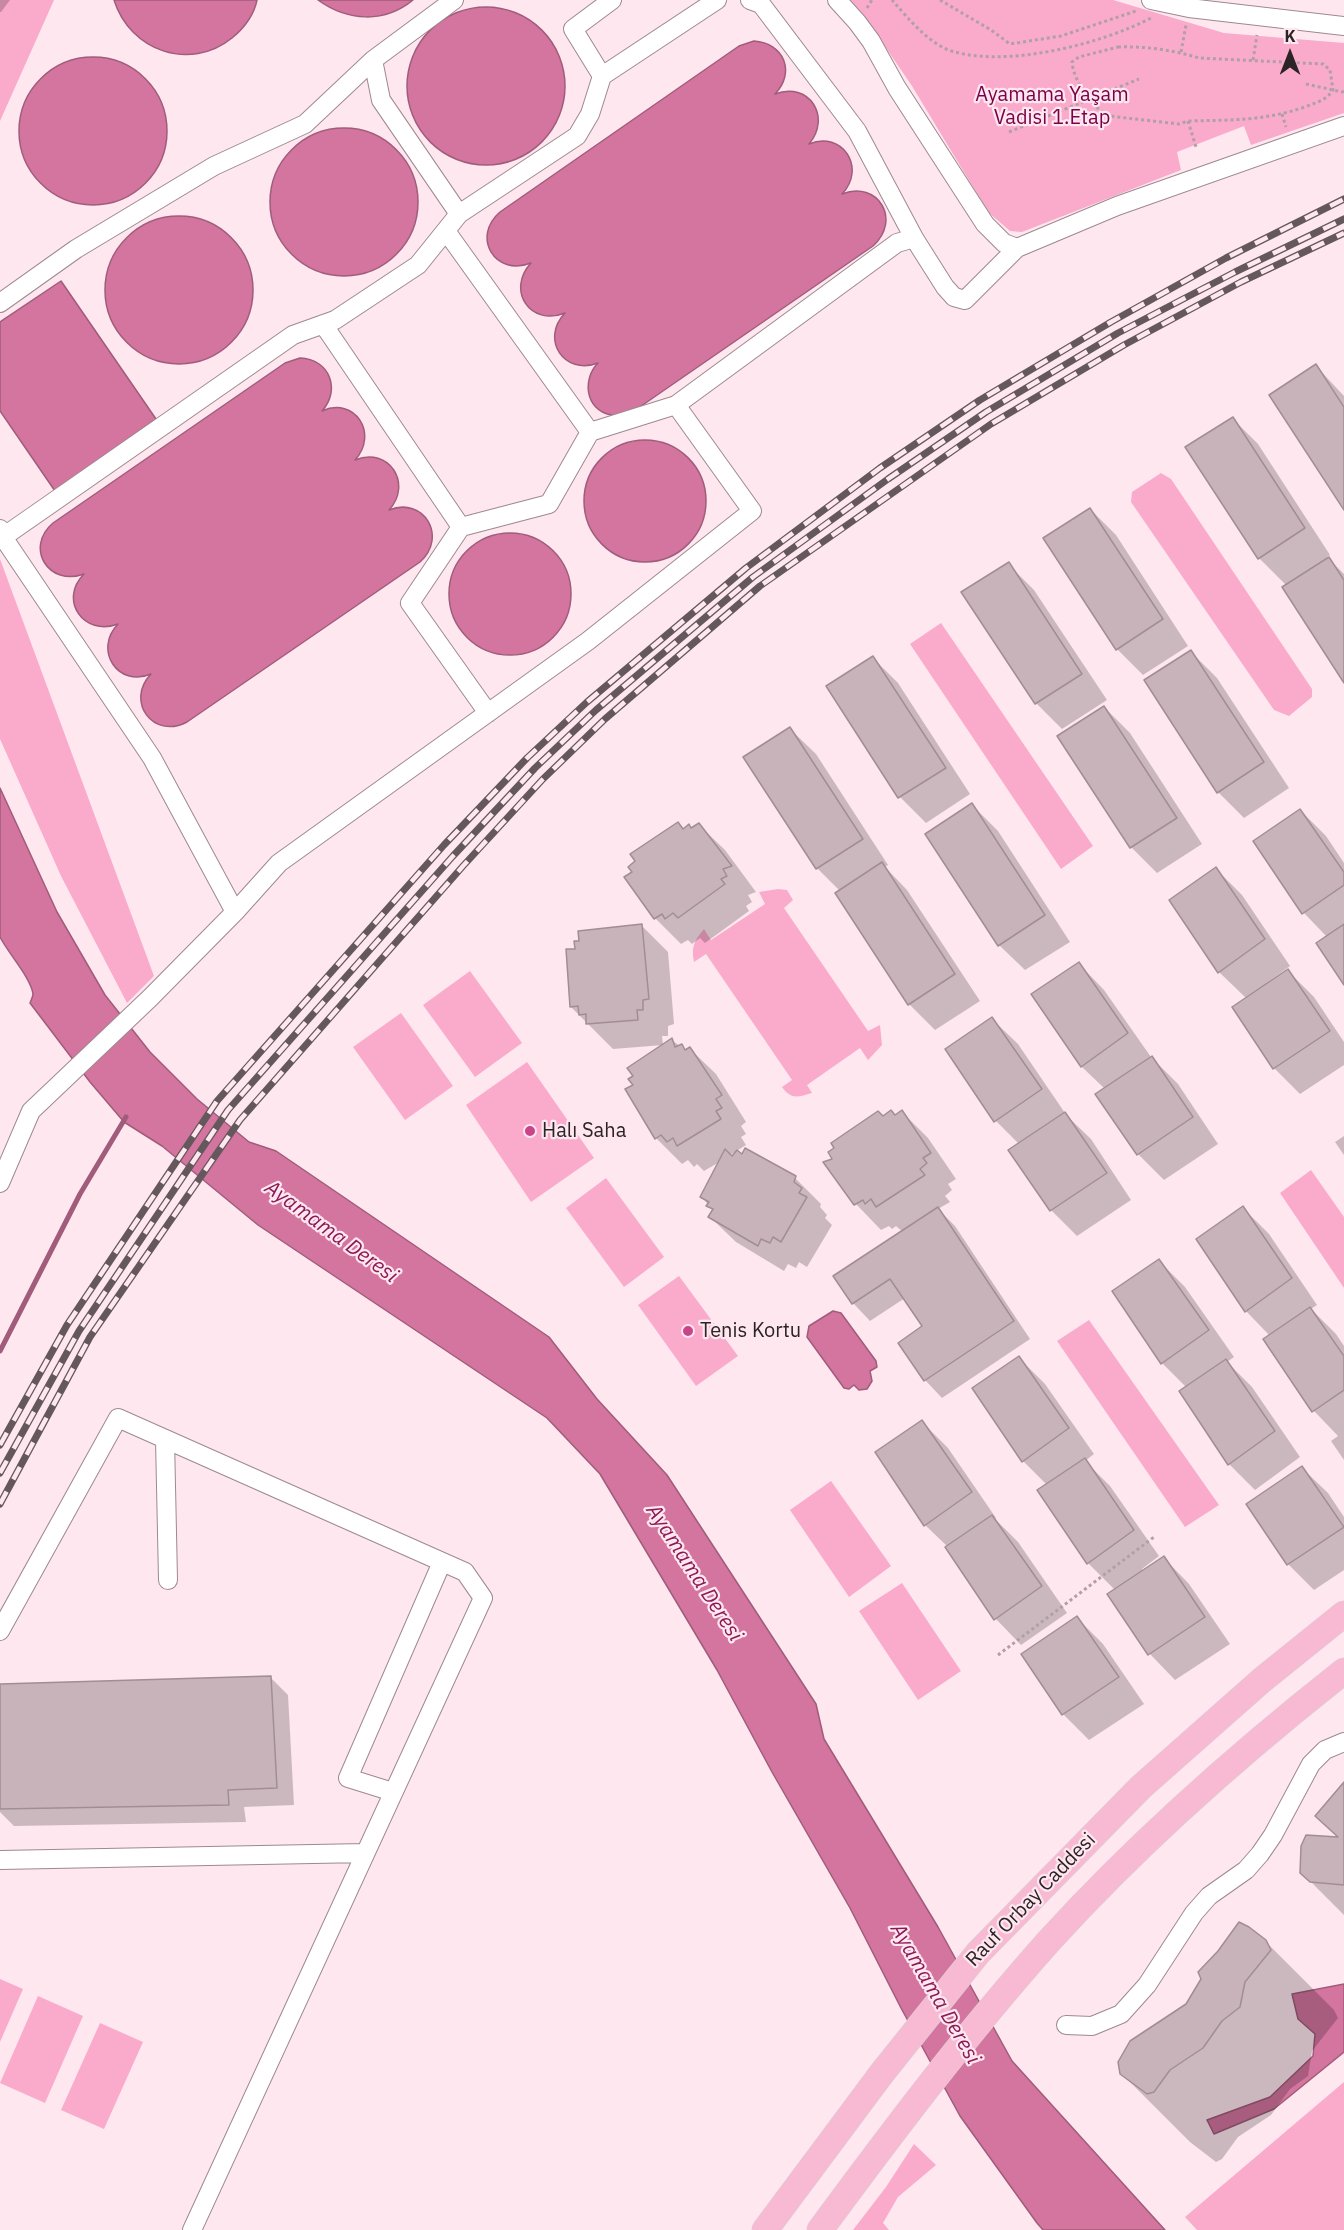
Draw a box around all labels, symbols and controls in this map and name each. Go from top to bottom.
north arrow [1260,24,1320,84]
text: K [1284,26,1296,46]
park label: Ayamama Yaşam Vadisi 1.Etap [975,83,1129,130]
place label: Halı Saha [542,1119,626,1143]
marker: Halı Saha [523,1124,537,1138]
water label: Ayamama Deresi [260,1175,402,1289]
place label: Tenis Kortu [700,1319,801,1343]
marker: Tenis Kortu [681,1324,695,1338]
water label: Ayamama Deresi [640,1500,748,1646]
street label: Rauf Orbay Caddesi [961,1828,1101,1972]
water label: Ayamama Deresi [885,1919,985,2069]

